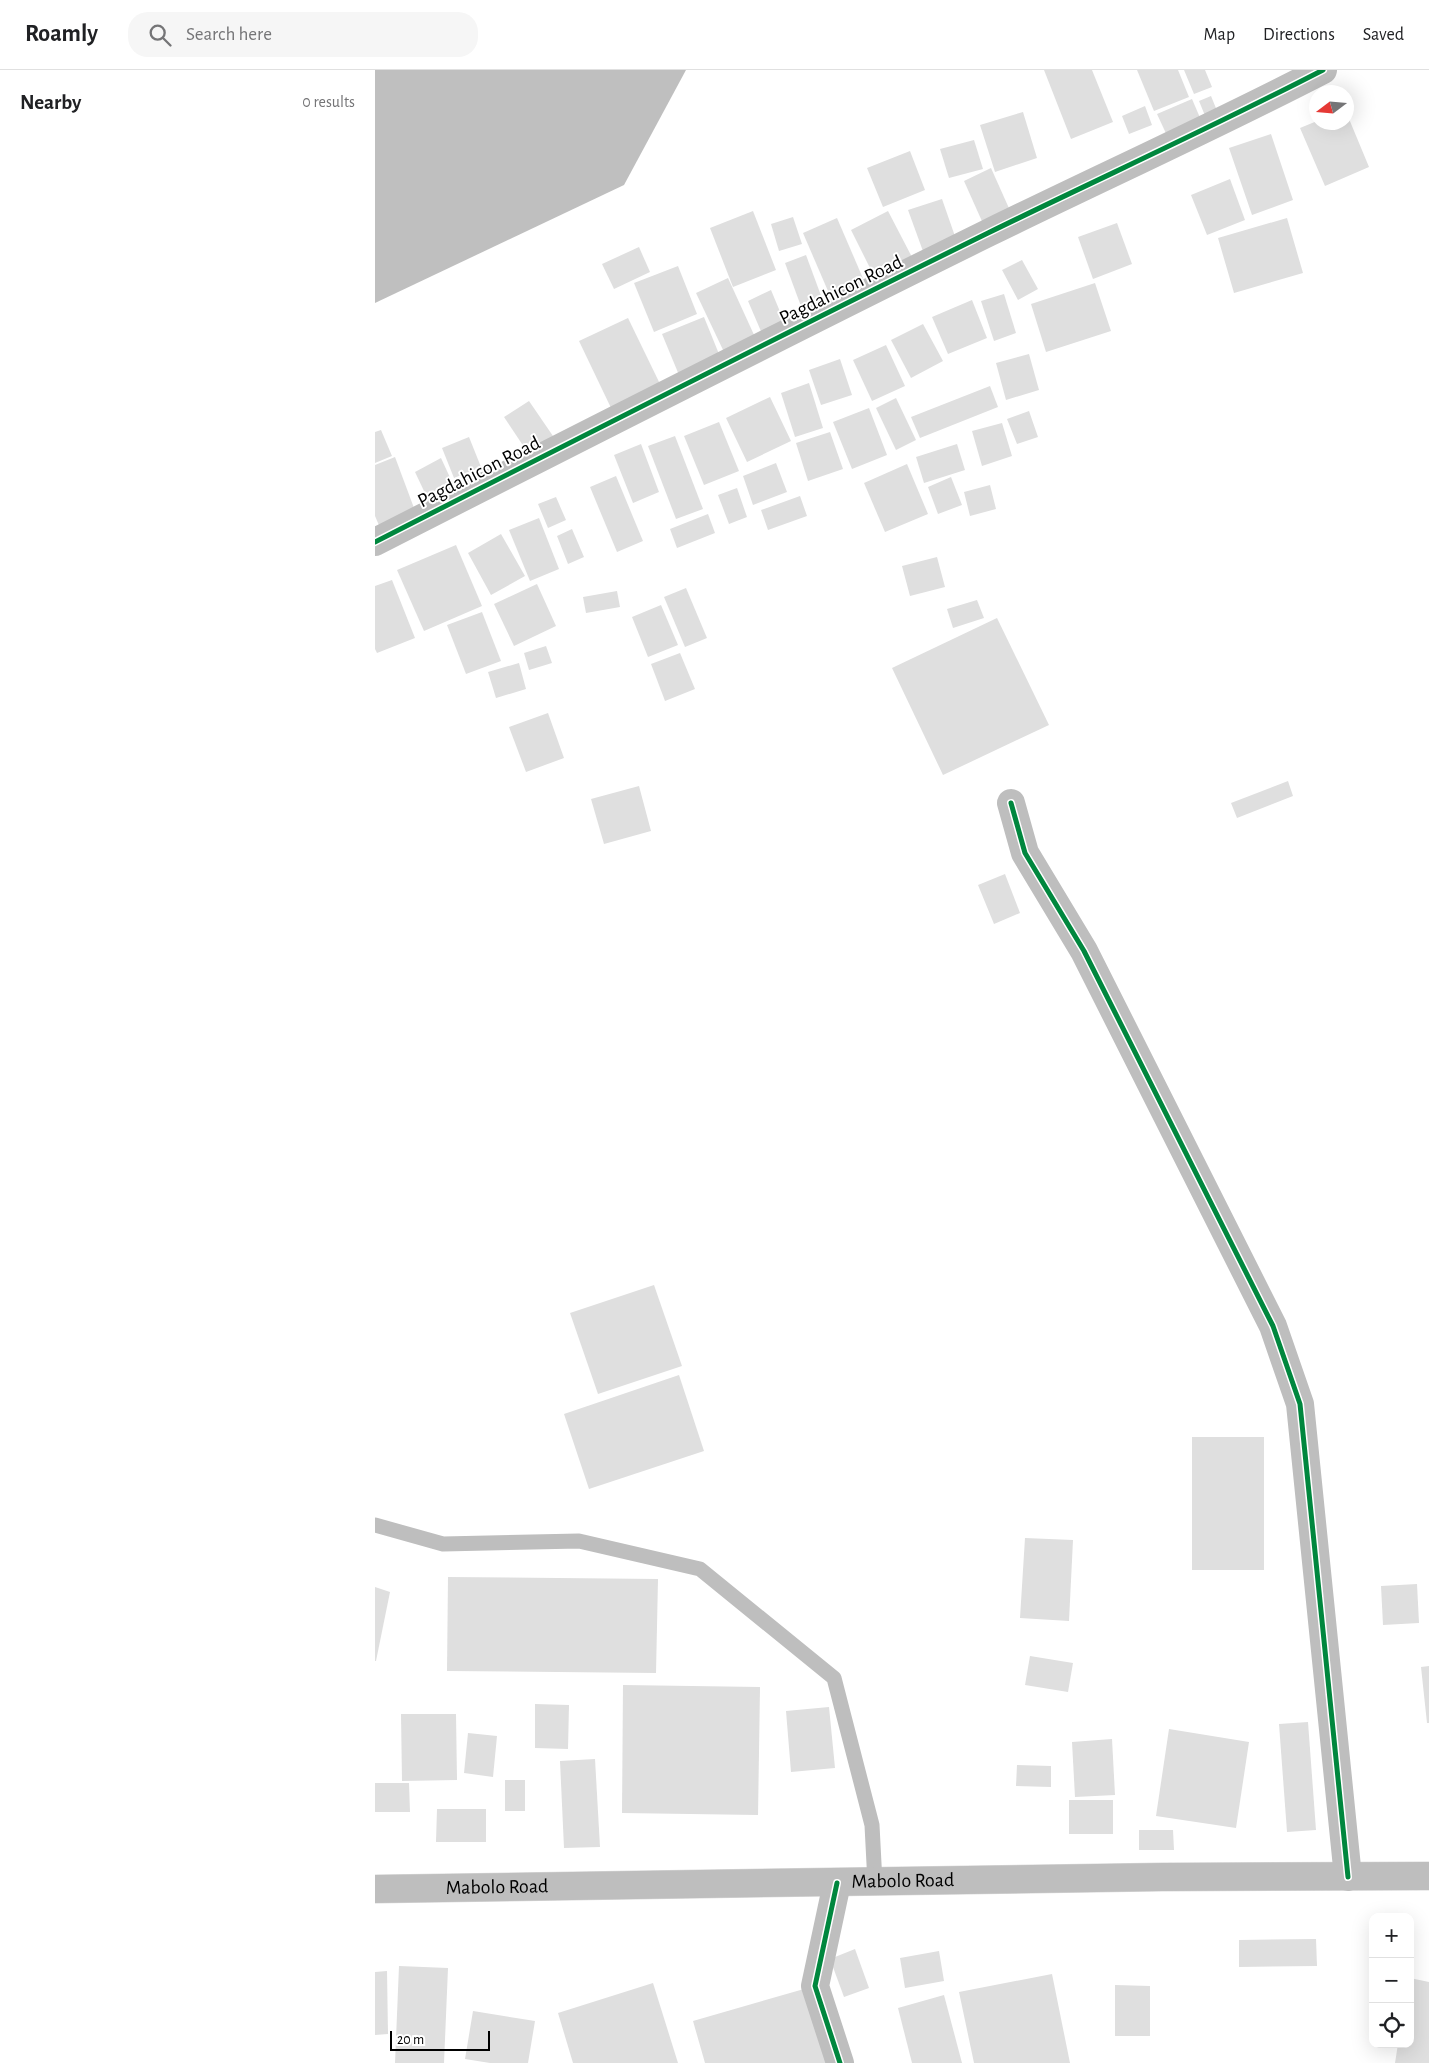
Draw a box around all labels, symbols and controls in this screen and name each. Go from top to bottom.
search box [128,12,478,57]
icon: search [146,21,174,49]
text: Roamly [25,22,98,46]
text: Search here [186,25,272,44]
text: Map [1204,26,1235,44]
text: Directions [1263,26,1335,44]
text: Saved [1363,26,1404,44]
north arrow [1309,85,1354,130]
text: Nearby [20,92,81,113]
text: 0 results [302,94,355,110]
street label: Pagdahicon Road [776,252,906,328]
street label: Pagdahicon Road [415,433,543,511]
street label: Mabolo Road [851,1870,955,1892]
street label: Mabolo Road [445,1876,549,1898]
map controls [1369,1913,1414,2048]
button: + [1369,1913,1414,1958]
button: − [1369,1958,1414,2003]
button: locate [1369,2003,1414,2048]
scale bar [390,2028,490,2051]
text: 20 m [397,2033,424,2047]

